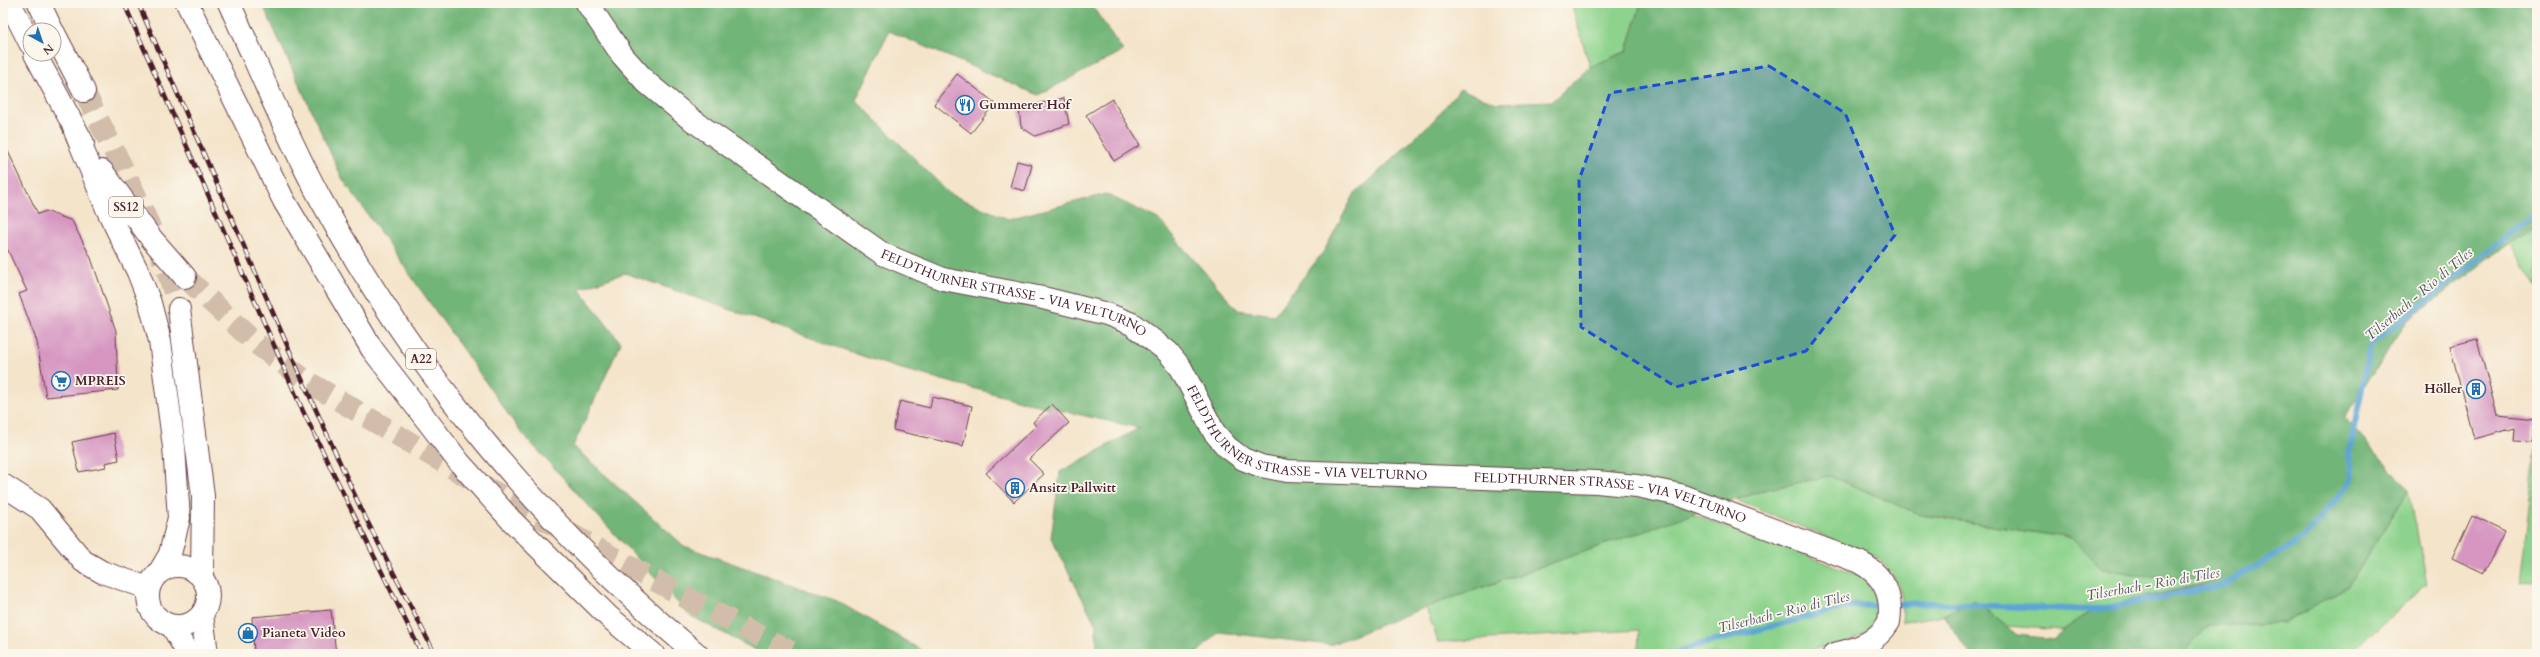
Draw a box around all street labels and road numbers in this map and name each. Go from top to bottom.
road number: SS12 [109,197,143,217]
street label: FELDTHURNER STRASSE - VIA VELTURNO [878,245,1150,341]
road number: A22 [406,349,436,369]
street label: FELDTHURNER STRASSE - VIA VELTURNO [1182,382,1428,485]
street label: FELDTHURNER STRASSE - VIA VELTURNO [1473,469,1749,528]

